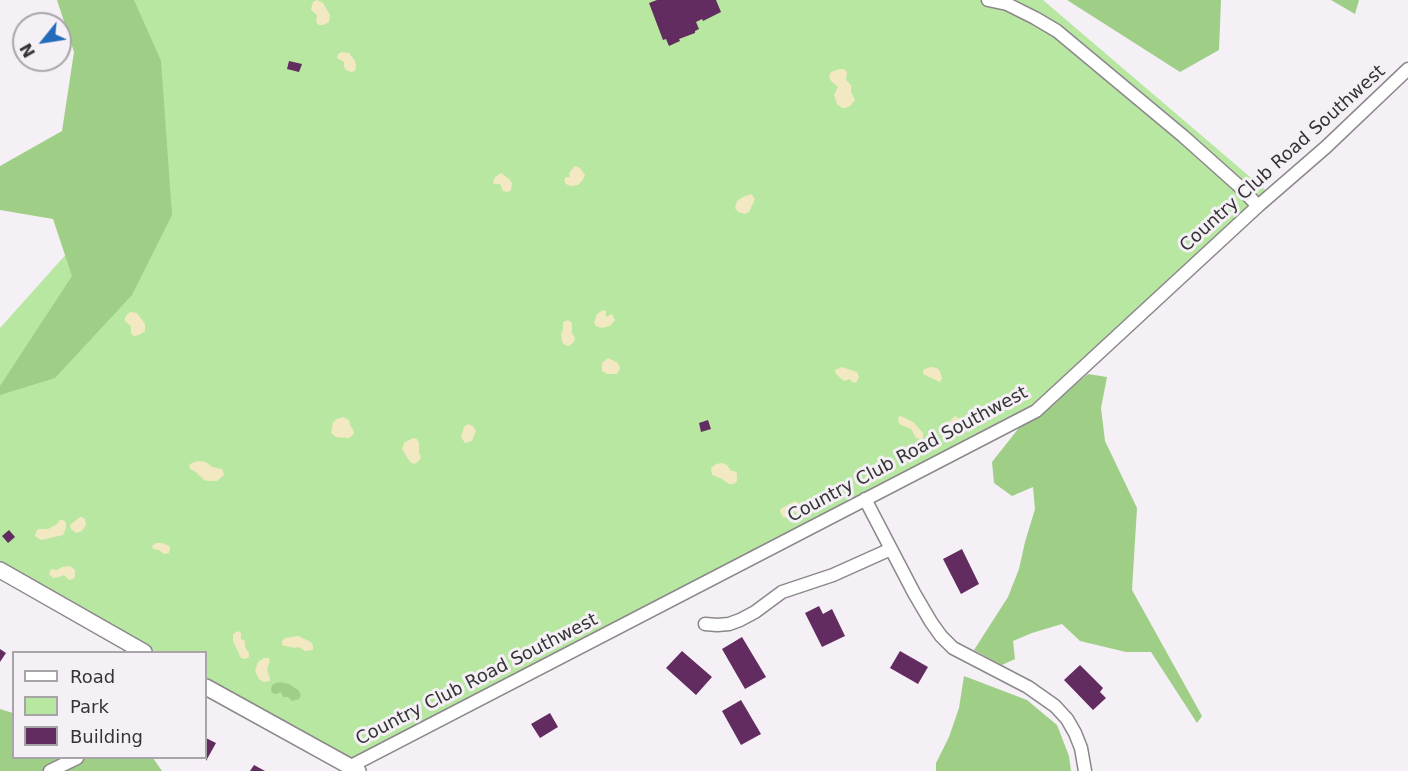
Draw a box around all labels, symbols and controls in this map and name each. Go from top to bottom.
north arrow [12,12,72,72]
text: N [16,40,39,61]
street label: Country Club Road Southwest [1176,61,1390,257]
street label: Country Club Road Southwest [784,382,1032,528]
street label: Country Club Road Southwest [352,609,602,751]
legend [12,651,207,759]
text: Road [70,666,115,687]
text: Park [70,696,109,717]
text: Building [70,726,143,747]

